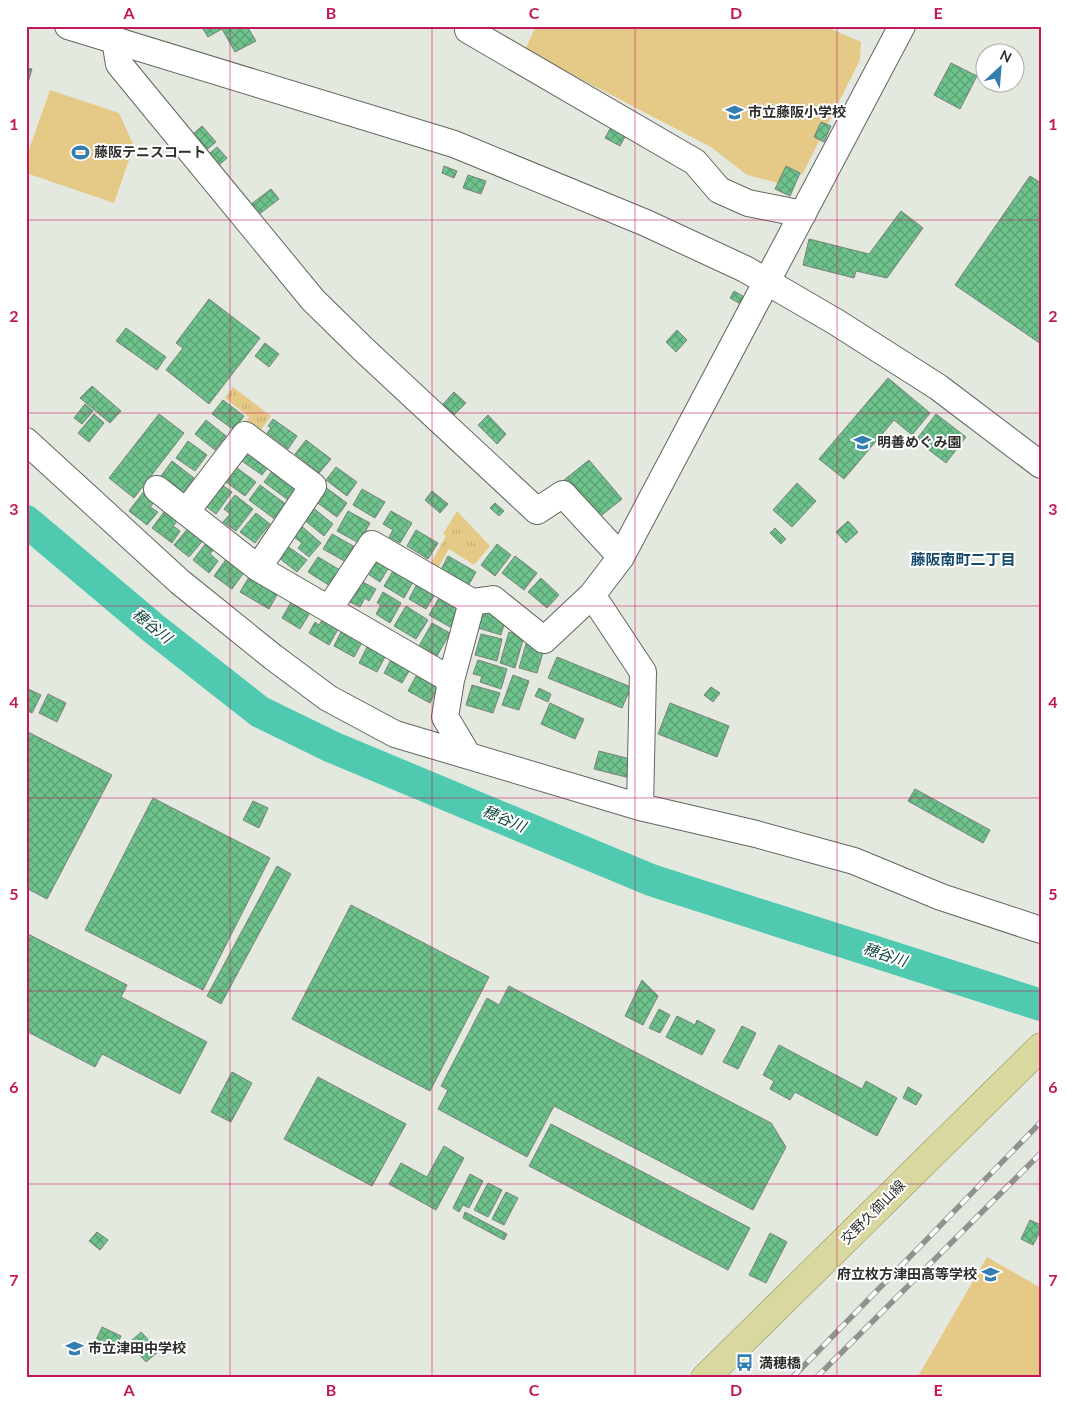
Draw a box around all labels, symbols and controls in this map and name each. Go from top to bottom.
text: A [122,3,135,22]
text: B [326,3,336,22]
text: C [529,3,540,22]
text: D [730,3,742,22]
text: E [933,3,943,22]
north arrow [974,42,1024,92]
text: N [997,46,1014,66]
school or university icon: 市立藤阪小学校 [724,102,744,122]
place label: 市立藤阪小学校 [748,103,846,120]
text: 1 [9,114,19,133]
text: 1 [1048,114,1058,133]
sports icon: 藤阪テニスコート [70,142,90,162]
place label: 藤阪テニスコート [94,143,206,160]
text: 2 [9,306,19,325]
text: 2 [1048,306,1058,325]
school or university icon: 明善めぐみ園 [853,432,873,452]
place label: 明善めぐみ園 [877,433,961,450]
text: 3 [9,499,19,518]
text: 3 [1048,499,1058,518]
district label: 藤阪南町二丁目 [910,550,1016,568]
water label: 穂谷川 [129,604,177,648]
text: 4 [9,692,19,711]
text: 4 [1048,692,1058,711]
water label: 穂谷川 [480,801,530,836]
text: 5 [9,884,19,903]
text: 5 [1048,884,1058,903]
water label: 穂谷川 [861,939,911,970]
text: 6 [9,1077,19,1096]
text: 6 [1048,1077,1058,1096]
street label: 交野久御山線 [837,1176,908,1247]
school or university icon: 府立枚方津田高等学校 [981,1264,1001,1284]
place label: 府立枚方津田高等学校 [837,1265,977,1282]
text: 7 [9,1270,19,1289]
text: 7 [1048,1270,1058,1289]
school or university icon: 市立津田中学校 [64,1338,84,1358]
place label: 市立津田中学校 [88,1339,186,1356]
bus stop icon: 満穂橋 [735,1353,755,1373]
place label: 満穂橋 [759,1354,801,1371]
text: A [122,1380,135,1399]
text: B [326,1380,336,1399]
text: C [529,1380,540,1399]
text: D [730,1380,742,1399]
text: E [933,1380,943,1399]

